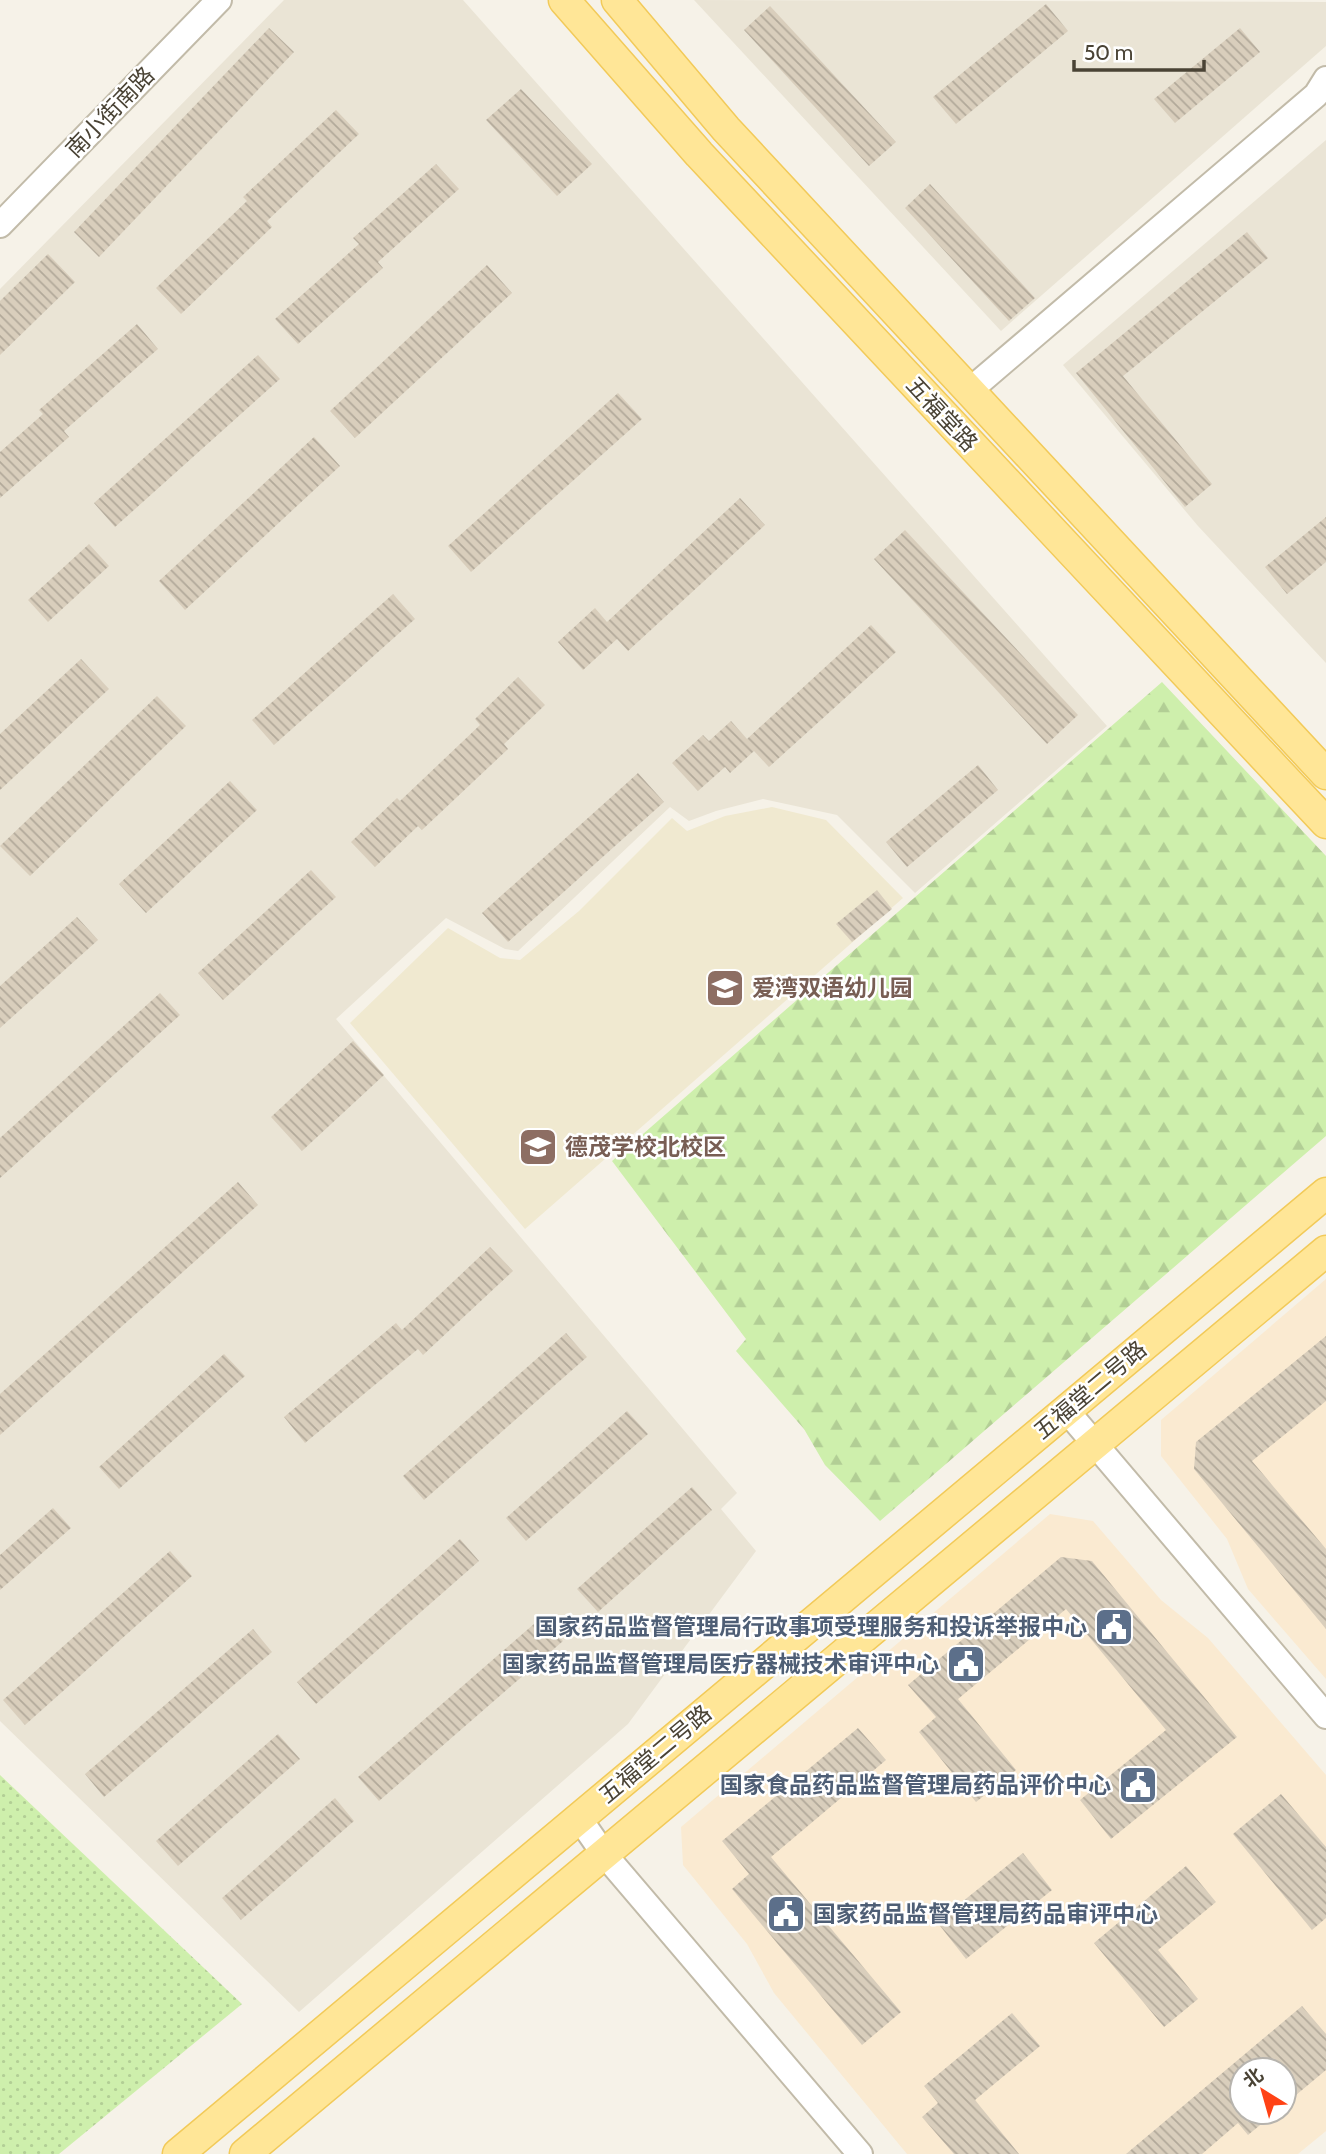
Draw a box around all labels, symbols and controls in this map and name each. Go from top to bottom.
scale bar [1074,28,1204,72]
text: 50 m [1084,40,1133,65]
street label: 南小街南路 [60,61,160,163]
street label: 五福堂路 [900,371,984,457]
school or university icon: 爱湾双语幼儿园 [704,967,746,1009]
place label: 爱湾双语幼儿园 [752,974,913,1002]
school or university icon: 德茂学校北校区 [517,1126,559,1168]
place label: 德茂学校北校区 [565,1133,726,1161]
street label: 五福堂二号路 [1028,1335,1152,1445]
public building icon: 国家药品监督管理局行政事项受理服务和投诉举报中心 [1093,1606,1135,1648]
place label: 国家药品监督管理局行政事项受理服务和投诉举报中心 [535,1613,1087,1641]
public building icon: 国家药品监督管理局医疗器械技术审评中心 [945,1643,987,1685]
place label: 国家药品监督管理局医疗器械技术审评中心 [502,1650,939,1678]
street label: 五福堂二号路 [593,1699,717,1809]
public building icon: 国家食品药品监督管理局药品评价中心 [1117,1764,1159,1806]
place label: 国家食品药品监督管理局药品评价中心 [720,1771,1111,1799]
public building icon: 国家药品监督管理局药品审评中心 [765,1893,807,1935]
place label: 国家药品监督管理局药品审评中心 [813,1900,1158,1928]
north arrow [1228,2056,1298,2126]
text: 北 [1239,2063,1268,2093]

